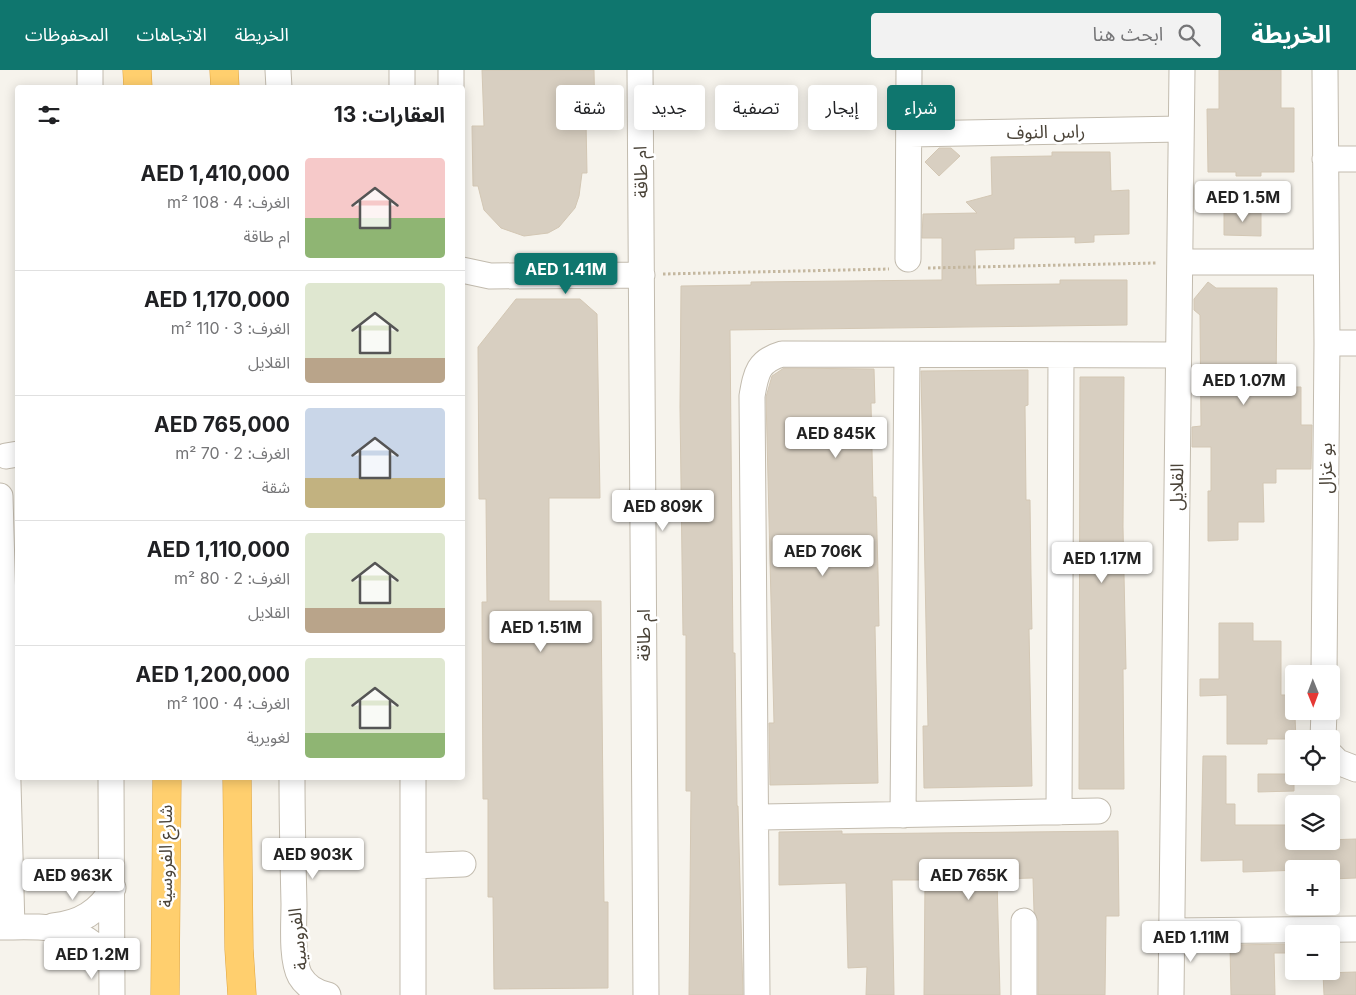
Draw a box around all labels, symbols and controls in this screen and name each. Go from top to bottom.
search box [871,13,1221,58]
text: الخريطة [1251,20,1331,49]
icon: search [1175,21,1203,49]
text: ابحث هنا [1092,23,1163,46]
text: المحفوظات [25,24,109,45]
text: الاتجاهات [137,24,207,45]
text: الخريطة [235,24,289,45]
chip: شقة [556,85,624,130]
chip: جديد [634,85,705,130]
chip: تصفية [715,85,798,130]
chip: إيجار [808,85,877,130]
chip: شراء [887,85,955,130]
icon: filters [35,101,63,129]
text: العقارات: 13 [334,102,445,127]
street label: راس النوف [1007,120,1085,144]
street label: ام طاقة [630,146,655,198]
text: AED 1,410,000 [140,161,290,186]
icon: home [345,178,405,238]
pin: AED 1.5M [1191,180,1295,223]
text: AED 1.5M [1206,187,1280,207]
text: الغرف: 4 · 108 m² [167,192,290,212]
text: ام طاقة [244,226,290,246]
pin: AED 1.41M [509,252,623,295]
text: AED 1.41M [525,259,607,279]
text: AED 1,170,000 [144,287,290,312]
icon: home [345,303,405,363]
text: الغرف: 3 · 110 m² [171,318,290,338]
text: القلايل [248,352,290,372]
pin: AED 1.07M [1187,364,1301,406]
text: AED 1.07M [1202,370,1286,390]
text: AED 765,000 [154,412,290,437]
pin: AED 845K [784,416,888,459]
text: AED 845K [796,423,876,443]
icon: home [345,428,405,488]
text: الغرف: 2 · 70 m² [175,443,290,463]
street label: بو غزال [1315,443,1337,493]
street label: القلايل [1166,463,1188,511]
text: شقة [262,477,290,497]
pin: AED 809K [611,490,715,532]
text: AED 809K [623,496,703,516]
pin: AED 706K [771,534,875,577]
text: AED 1,110,000 [147,537,290,562]
text: AED 706K [784,541,862,561]
pin: AED 1.17M [1045,542,1159,584]
text: AED 1.17M [1063,548,1141,568]
icon: home [345,553,405,613]
text: الغرف: 2 · 80 m² [174,568,290,588]
text: القلايل [248,602,290,622]
street label: ام طاقة [633,609,658,661]
pin: AED 1.51M [484,610,598,653]
text: AED 1.51M [500,617,582,637]
text: AED 1,200,000 [136,662,290,687]
north arrow [1285,665,1340,720]
map controls [1285,665,1340,980]
icon: home [345,678,405,738]
text: الغرف: 4 · 100 m² [167,693,290,713]
text: لغويرية [247,727,290,747]
button: locate [1285,730,1340,785]
button: layers [1285,795,1340,850]
street label: شارع الفروسية [155,805,180,907]
pin: AED 903K [261,838,365,880]
text: AED 903K [273,844,353,864]
pin: AED 963K [21,858,125,901]
pin: AED 765K [917,858,1021,901]
button: + [1285,860,1340,915]
text: AED 963K [33,865,113,885]
text: AED 765K [930,865,1008,885]
street label: الفروسية [284,907,312,971]
pin: AED 1.11M [1134,920,1248,963]
button: − [1285,925,1340,980]
text: AED 1.11M [1153,927,1229,947]
pin: AED 1.2M [40,938,144,980]
text: AED 1.2M [55,944,129,964]

